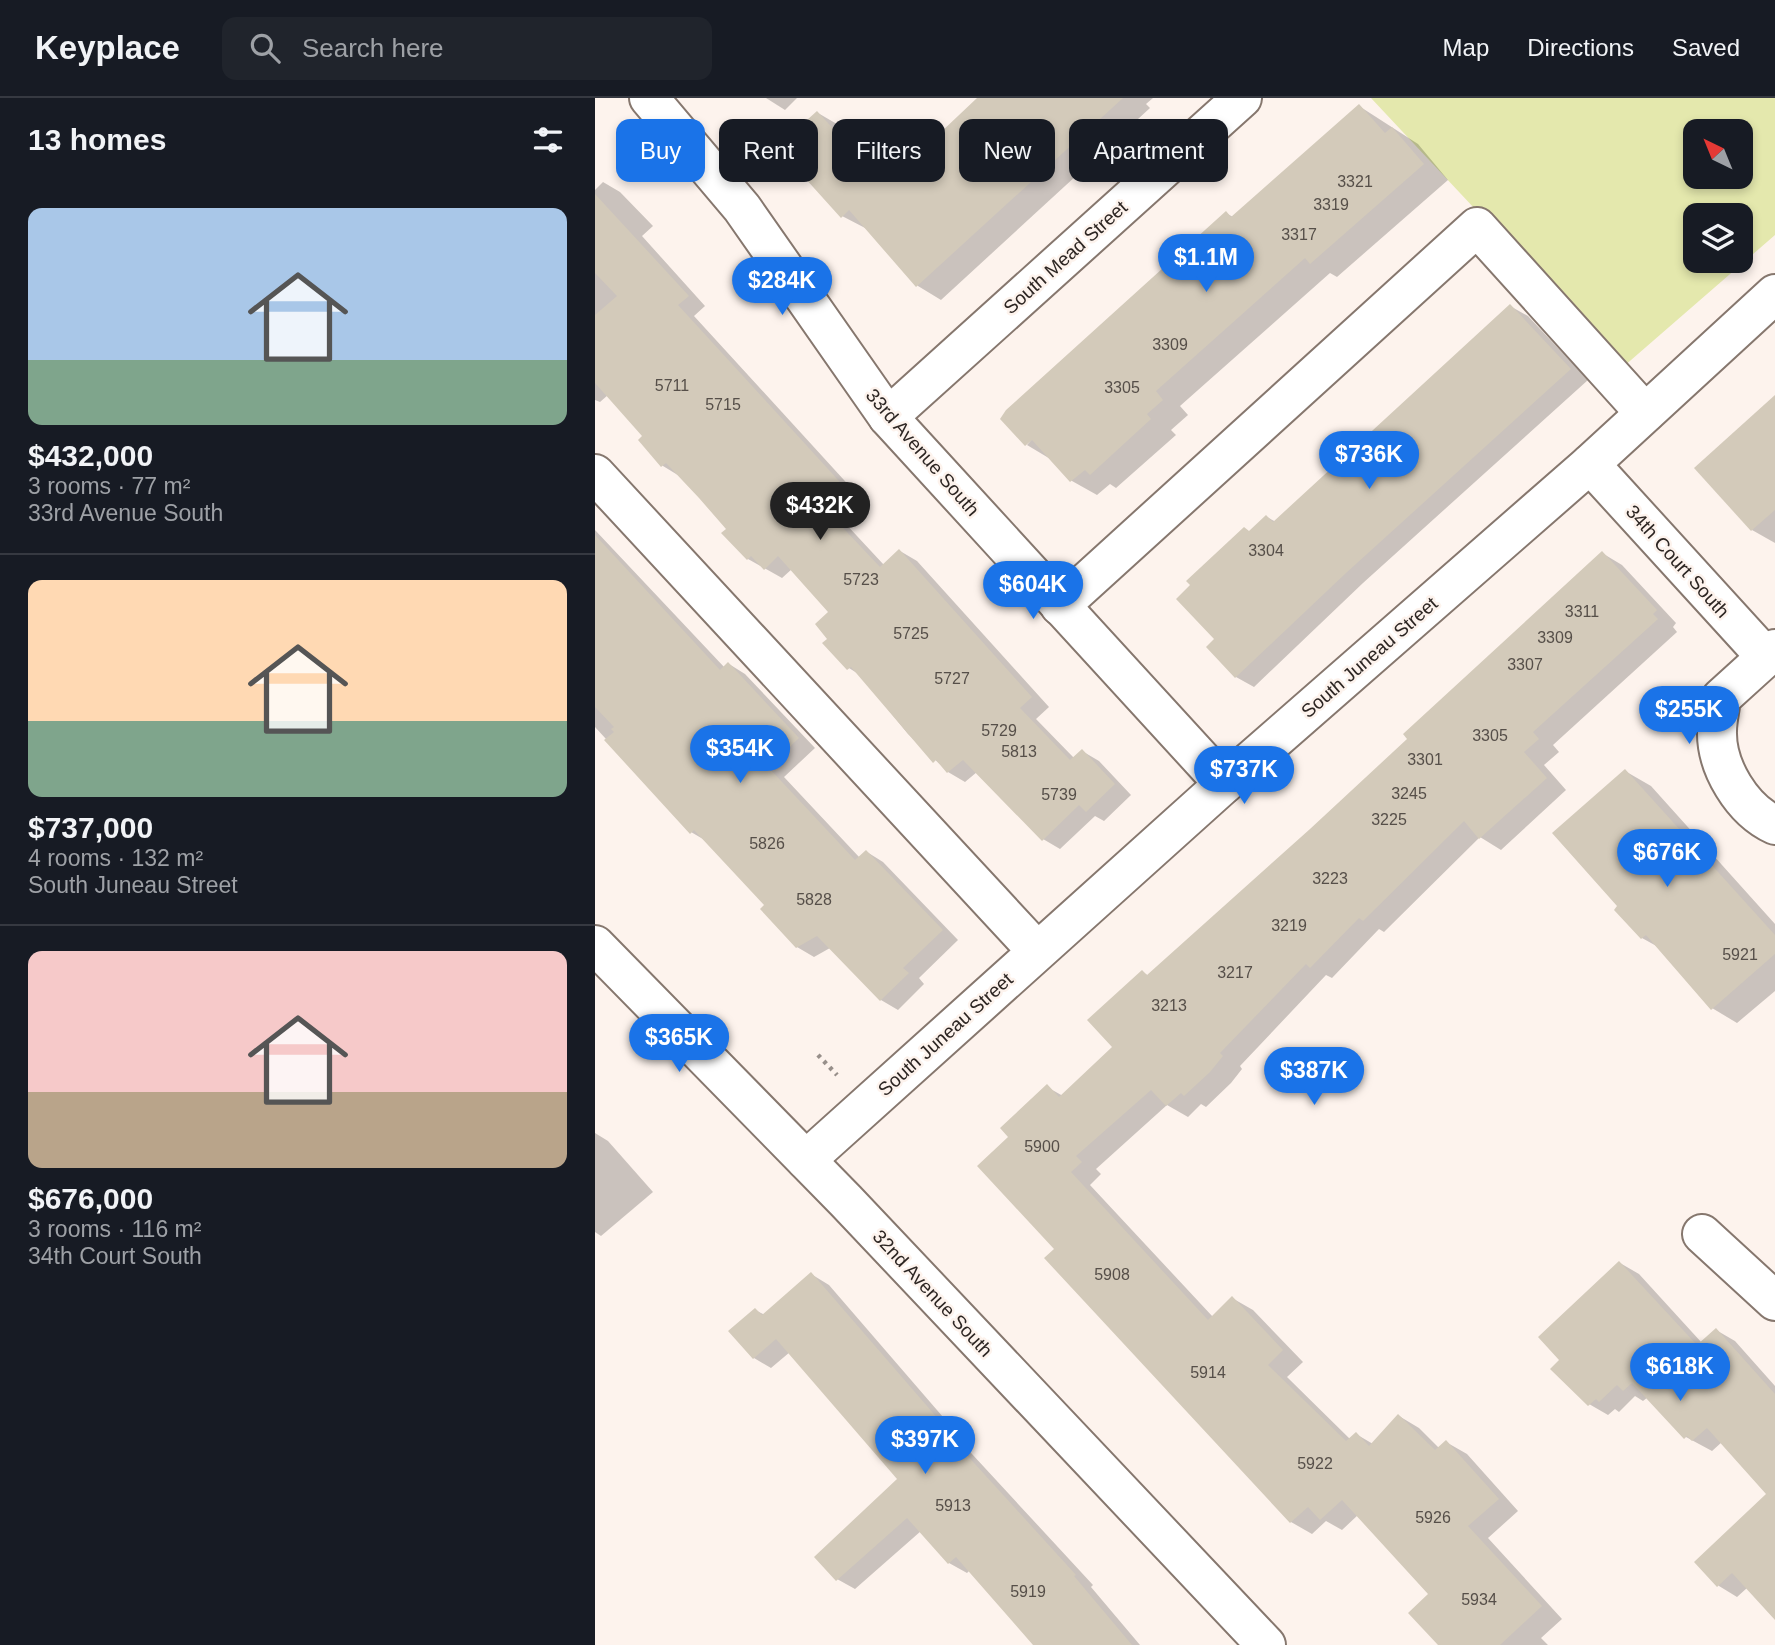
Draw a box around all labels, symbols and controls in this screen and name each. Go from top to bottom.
search box [222,17,712,80]
text: Keyplace [35,29,180,66]
icon: search [246,29,284,67]
text: Search here [302,33,444,63]
text: Map [1443,34,1489,61]
text: Directions [1527,34,1634,61]
text: Saved [1672,34,1740,61]
chip: Buy [616,119,705,182]
chip: Rent [719,119,818,182]
chip: Filters [832,119,945,182]
chip: New [959,119,1055,182]
chip: Apartment [1069,119,1228,182]
north arrow [1683,119,1753,189]
map controls [1683,119,1753,273]
icon: filters [529,121,567,159]
text: 13 homes [28,123,166,156]
house number: 3321 [1337,173,1373,190]
street label: South Mead Street [999,196,1132,318]
house number: 3319 [1313,196,1349,213]
button: layers [1683,203,1753,273]
house number: 3317 [1281,226,1317,243]
pin: $1.1M [1157,234,1255,294]
text: $1.1M [1174,244,1238,270]
icon: home [235,254,361,380]
pin: $284K [733,258,831,317]
text: $284K [748,267,816,293]
house number: 3309 [1152,336,1188,353]
house number: 5711 [655,377,689,394]
house number: 3305 [1104,379,1140,396]
street label: 33rd Avenue South [862,385,983,520]
house number: 5715 [705,396,741,413]
pin: $736K [1320,432,1418,491]
text: $432,000 [28,439,153,472]
text: $736K [1335,441,1403,467]
text: 3 rooms · 77 m² [28,473,190,499]
pin: $432K [771,482,869,542]
text: $432K [786,492,854,518]
text: 33rd Avenue South [28,500,223,526]
street label: 34th Court South [1622,501,1733,622]
house number: 3304 [1248,542,1284,559]
pin: $604K [984,561,1082,621]
house number: 5723 [843,571,879,588]
text: $604K [999,571,1067,597]
street label: South Juneau Street [1297,592,1442,722]
house number: 3311 [1565,603,1599,620]
house number: 5725 [893,625,929,642]
icon: home [235,626,361,752]
house number: 3309 [1537,629,1573,646]
house number: 3307 [1507,656,1543,673]
house number: 5727 [934,670,970,687]
pin: $255K [1640,686,1738,746]
text: $255K [1655,696,1723,722]
house number: 5729 [981,722,1017,739]
pin: $354K [691,726,789,785]
house number: 3305 [1472,727,1508,744]
text: $354K [706,735,774,761]
house number: 5813 [1001,743,1037,760]
pin: $737K [1195,746,1293,806]
house number: 3301 [1407,751,1443,768]
text: $737K [1210,756,1278,782]
house number: 3245 [1391,785,1427,802]
house number: 5739 [1041,786,1077,803]
text: $737,000 [28,811,153,844]
house number: 3225 [1371,811,1407,828]
pin: $676K [1618,830,1716,889]
house number: 5826 [749,835,785,852]
text: $676K [1633,839,1701,865]
text: 4 rooms · 132 m² [28,845,203,871]
house number: 3223 [1312,870,1348,887]
text: South Juneau Street [28,872,238,898]
house number: 5828 [796,891,832,908]
house number: 3219 [1271,917,1307,934]
house number: 5921 [1722,946,1758,963]
house number: 3217 [1217,964,1253,981]
street label: South Juneau Street [874,968,1017,1100]
icon: home [235,997,361,1123]
house number: 3213 [1151,997,1187,1014]
pin: $365K [630,1014,728,1074]
text: $365K [645,1024,713,1050]
pin: $387K [1265,1048,1363,1107]
text: $387K [1280,1057,1348,1083]
house number: 5900 [1024,1138,1060,1155]
text: $676,000 [28,1182,153,1215]
text: 3 rooms · 116 m² [28,1216,201,1242]
street label: 32nd Avenue South [869,1226,997,1361]
text: 34th Court South [28,1243,202,1269]
house number: 5908 [1094,1266,1130,1283]
pin: $618K [1631,1344,1729,1403]
text: $618K [1646,1353,1714,1379]
house number: 5914 [1190,1364,1226,1381]
pin: $397K [876,1416,974,1476]
text: $397K [891,1426,959,1452]
house number: 5922 [1297,1455,1333,1472]
house number: 5913 [935,1497,971,1514]
house number: 5926 [1415,1509,1451,1526]
house number: 5919 [1010,1583,1046,1600]
house number: 5934 [1461,1591,1497,1608]

